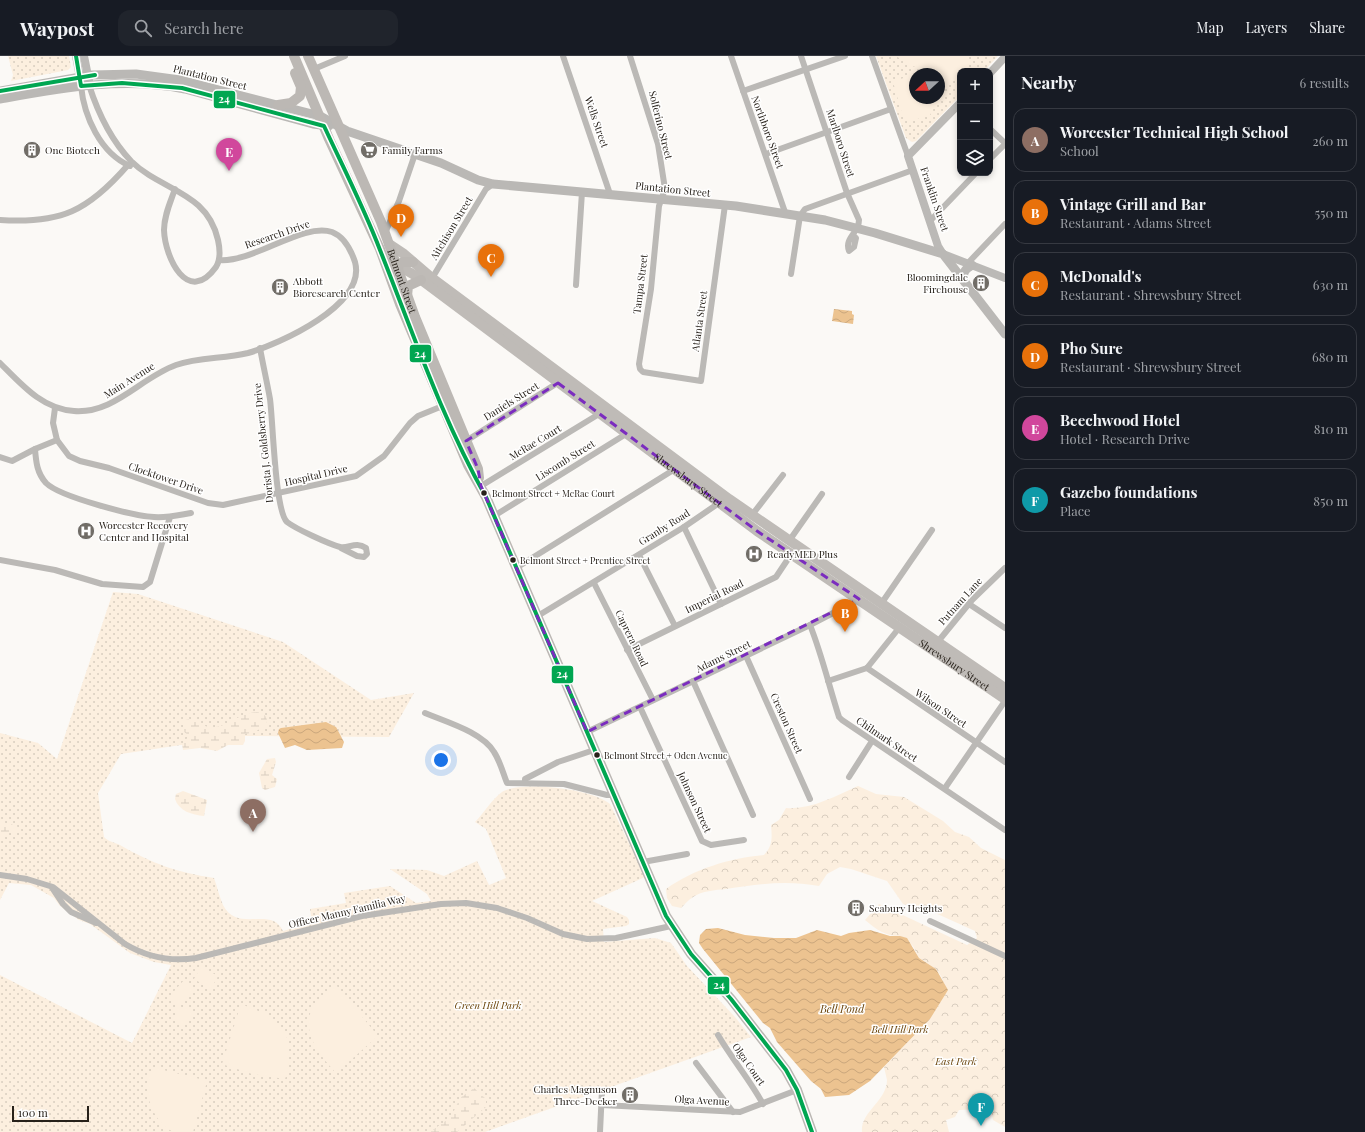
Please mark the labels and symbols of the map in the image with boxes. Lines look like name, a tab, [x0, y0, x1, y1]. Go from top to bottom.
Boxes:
street label: Plantation Street	[172, 61, 249, 93]
north arrow	[909, 68, 945, 104]
street label: Solferino Street	[646, 89, 676, 161]
line badge: 24	[213, 90, 236, 109]
text: 24	[218, 91, 230, 106]
street label: Wells Street	[581, 94, 612, 150]
street label: Northboro Street	[748, 94, 788, 171]
street label: Marlboro Street	[823, 107, 859, 179]
pin: E	[216, 138, 242, 171]
building icon: One Biotech	[22, 140, 42, 160]
supermarket icon: Family Farms	[359, 140, 379, 160]
place label: One Biotech	[45, 143, 100, 157]
place label: Family Farms	[382, 143, 443, 157]
street label: Franklin Street	[917, 165, 953, 234]
street label: Plantation Street	[635, 178, 712, 200]
street label: Aitchison Street	[426, 193, 476, 263]
pin: D	[388, 204, 414, 237]
street label: Research Drive	[243, 216, 311, 252]
pin: C	[478, 244, 504, 277]
street label: Belmont Street	[384, 247, 420, 315]
street label: Tampa Street	[629, 253, 651, 315]
place label: Bloomingdale Firehouse	[907, 270, 968, 296]
building icon: Bloomingdale Firehouse	[971, 273, 991, 293]
place label: Abbott Bioresearch Center	[292, 274, 380, 300]
building icon: Abbott Bioresearch Center	[270, 277, 290, 297]
street label: Atlanta Street	[688, 289, 710, 353]
line badge: 24	[409, 344, 432, 363]
text: 24	[414, 346, 426, 361]
street label: Main Avenue	[101, 359, 157, 401]
street label: Daniels Street	[481, 378, 542, 424]
street label: Dorista J. Goldsberry Drive	[250, 382, 276, 504]
street label: McRae Court	[506, 421, 564, 463]
street label: Liscomb Street	[533, 436, 598, 484]
street label: Shrewsbury Street	[651, 449, 726, 510]
street label: Clocktower Drive	[127, 459, 205, 497]
street label: Hospital Drive	[283, 461, 349, 489]
place label: Belmont Street + McRae Court	[492, 487, 616, 499]
marker: Belmont Street + McRae Court	[479, 488, 489, 498]
street label: Granby Road	[636, 506, 692, 548]
place label: Worcester Recovery Center and Hospital	[98, 518, 189, 544]
hospital icon: Worcester Recovery Center and Hospital	[76, 521, 96, 541]
hospital icon: ReadyMED Plus	[744, 544, 764, 564]
place label: ReadyMED Plus	[767, 547, 838, 561]
place label: Belmont Street + Prentice Street	[520, 554, 651, 566]
marker: Belmont Street + Prentice Street	[508, 555, 518, 565]
street label: Putnam Lane	[935, 574, 985, 628]
street label: Imperial Road	[682, 576, 746, 616]
pin: B	[832, 599, 858, 632]
street label: Caprera Road	[612, 607, 652, 669]
street label: Adams Street	[692, 636, 753, 676]
street label: Shrewsbury Street	[916, 636, 993, 694]
line badge: 24	[551, 665, 574, 684]
text: 24	[556, 666, 568, 681]
street label: Wilson Street	[911, 685, 970, 731]
street label: Creston Street	[767, 690, 807, 756]
street label: Chilmark Street	[853, 713, 921, 765]
place label: Belmont Street + Oden Avenue	[604, 749, 728, 761]
your location	[431, 750, 451, 770]
marker: Belmont Street + Oden Avenue	[592, 750, 602, 760]
street label: Johnson Street	[674, 768, 715, 835]
pin: A	[240, 799, 266, 832]
street label: Officer Manny Familia Way	[287, 891, 407, 931]
building icon: Seabury Heights	[846, 898, 866, 918]
place label: Seabury Heights	[869, 901, 942, 915]
line badge: 24	[707, 976, 730, 995]
text: 24	[713, 977, 725, 992]
park label: Green Hill Park	[455, 998, 521, 1012]
water label: Bell Pond	[819, 1001, 865, 1016]
park label: Bell Hill Park	[870, 1022, 929, 1036]
street label: Olga Court	[729, 1040, 769, 1088]
park label: East Park	[934, 1054, 977, 1068]
place label: Charles Magnuson Three-Decker	[534, 1082, 618, 1108]
building icon: Charles Magnuson Three-Decker	[620, 1085, 640, 1105]
street label: Olga Avenue	[674, 1092, 730, 1108]
pin: F	[968, 1093, 994, 1126]
scale bar	[12, 1104, 89, 1123]

